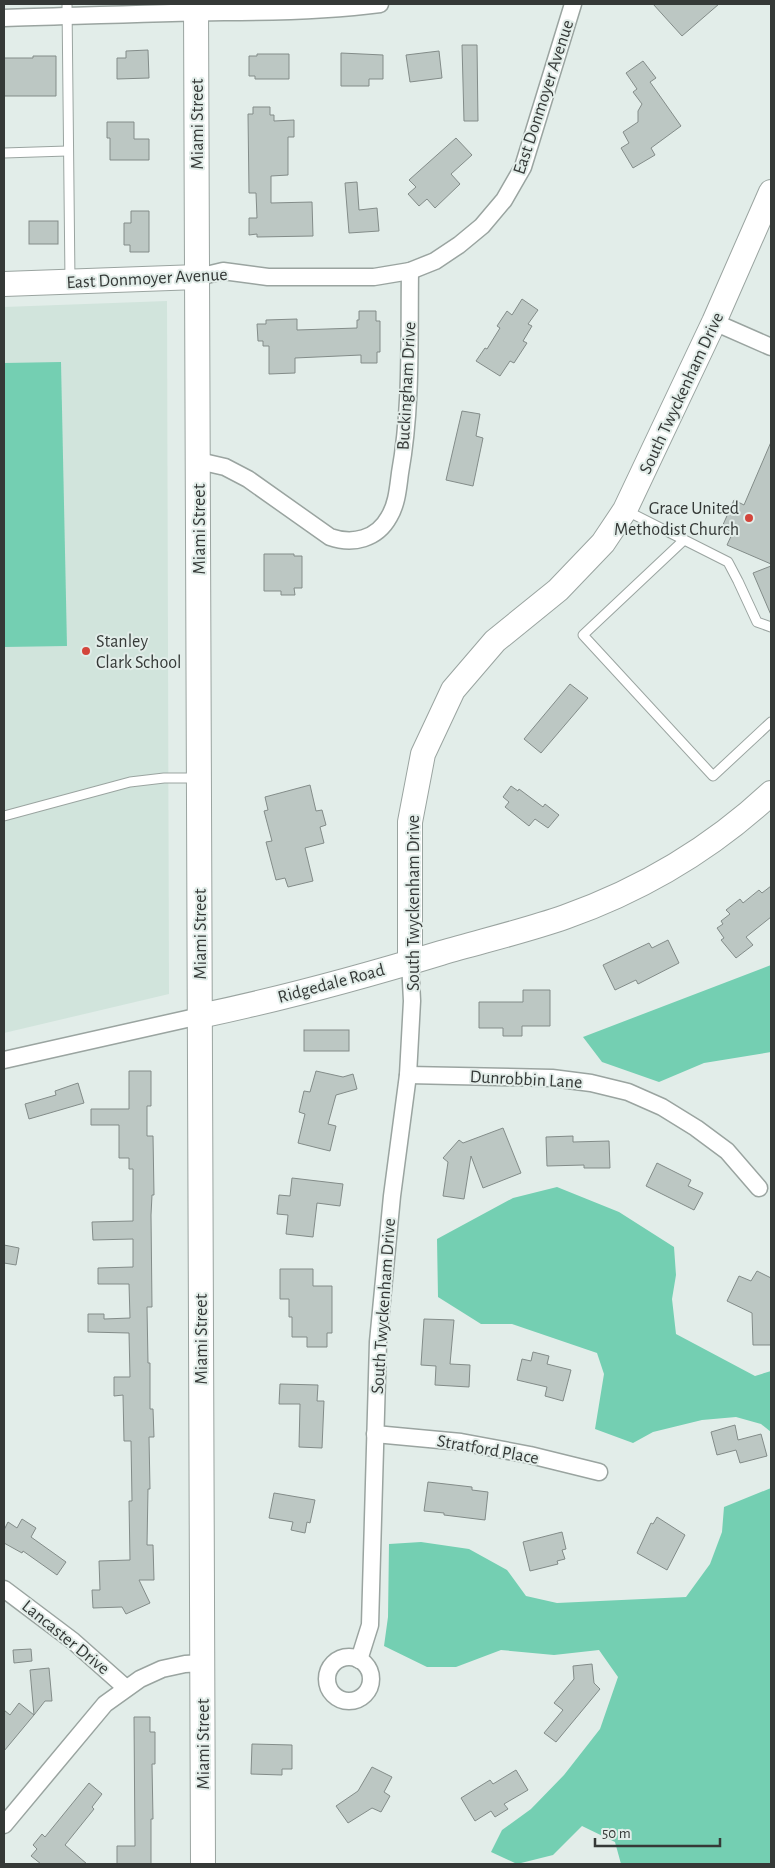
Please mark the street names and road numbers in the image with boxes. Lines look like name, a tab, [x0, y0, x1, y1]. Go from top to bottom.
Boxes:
street label: East Donmoyer Avenue	[510, 18, 577, 177]
street label: Miami Street	[189, 78, 207, 169]
street label: East Donmoyer Avenue	[66, 266, 228, 292]
street label: South Twyckenham Drive	[637, 310, 727, 477]
street label: Buckingham Drive	[395, 321, 419, 451]
street label: Miami Street	[191, 483, 209, 574]
street label: South Twyckenham Drive	[405, 815, 423, 991]
street label: Miami Street	[192, 888, 210, 979]
street label: Ridgedale Road	[276, 961, 387, 1007]
street label: Dunrobbin Lane	[469, 1068, 583, 1092]
street label: South Twyckenham Drive	[369, 1218, 399, 1395]
street label: Miami Street	[193, 1293, 211, 1384]
street label: Stratford Place	[435, 1432, 540, 1468]
street label: Lancaster Drive	[18, 1597, 112, 1678]
street label: Miami Street	[195, 1698, 213, 1789]

